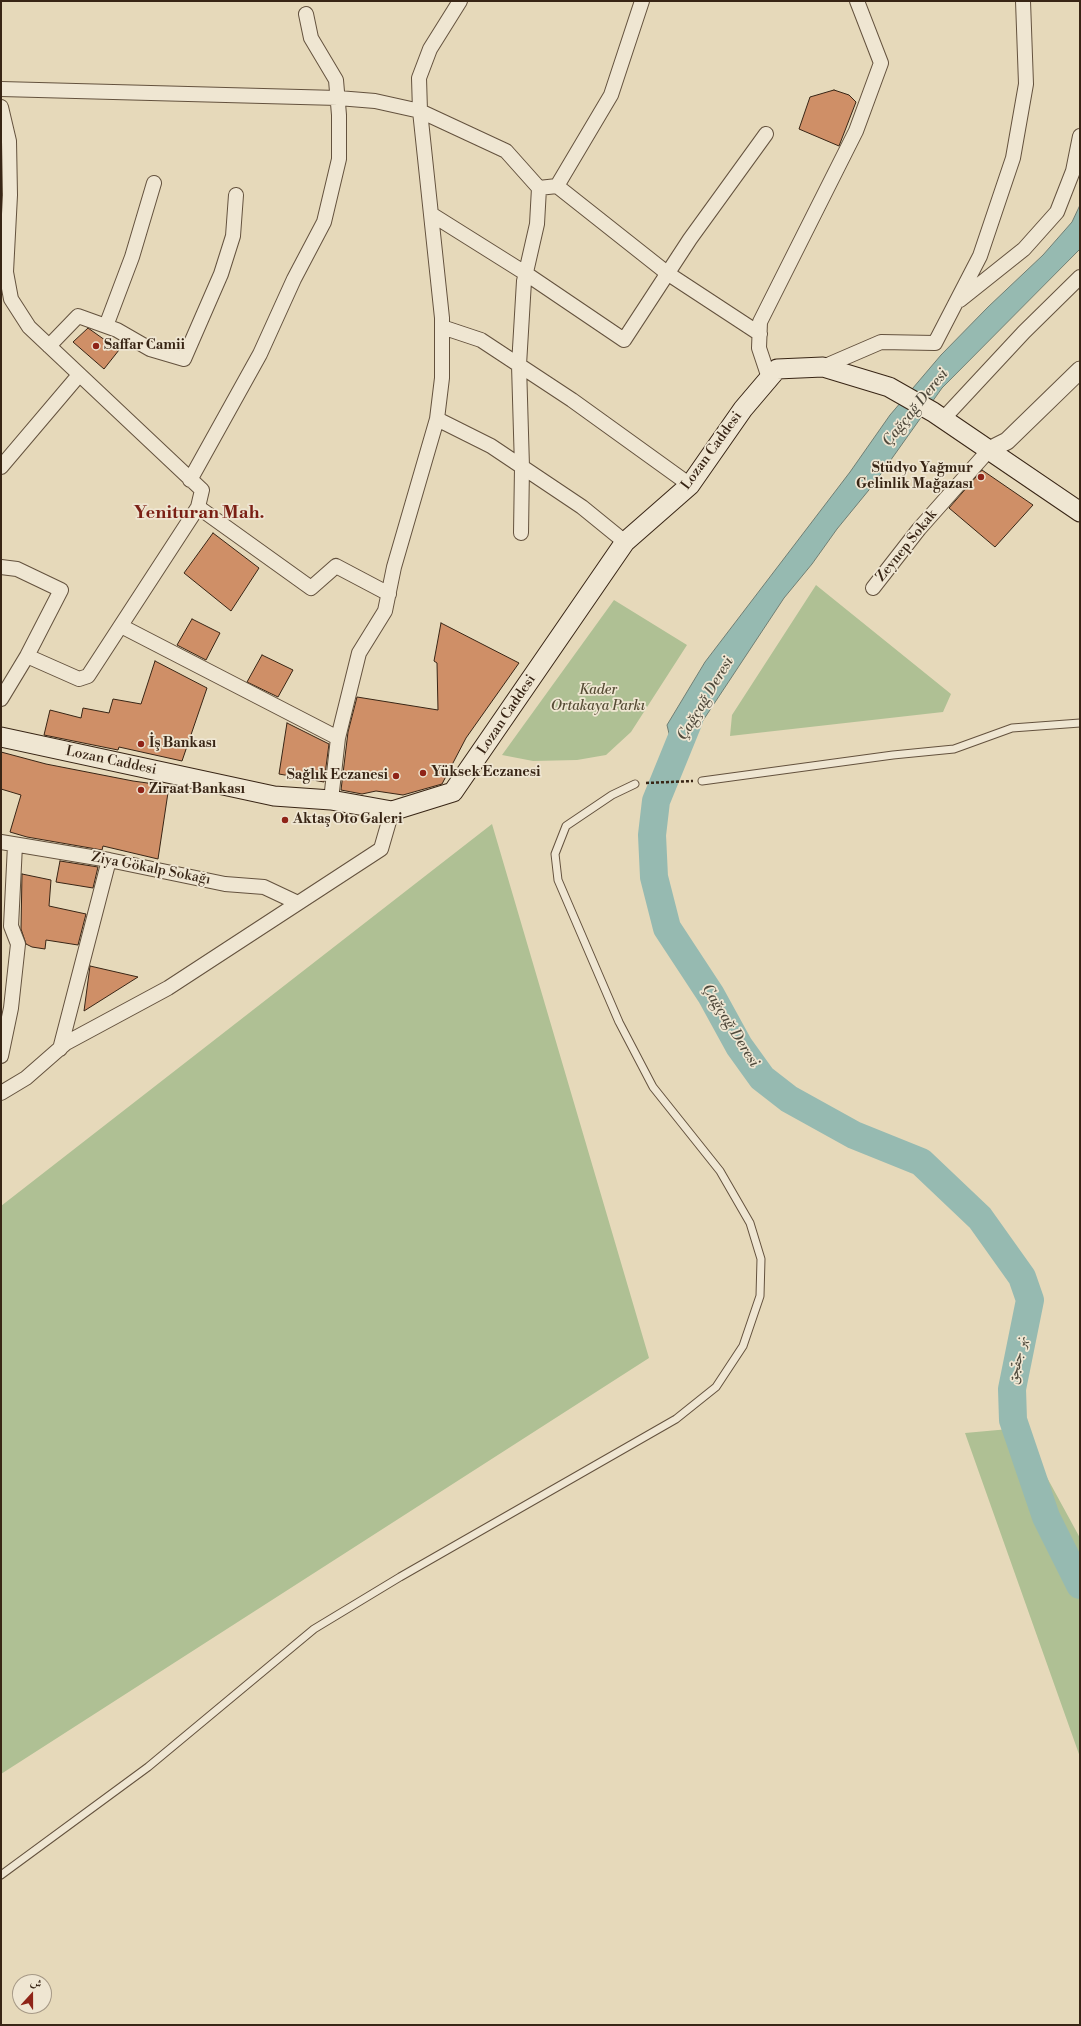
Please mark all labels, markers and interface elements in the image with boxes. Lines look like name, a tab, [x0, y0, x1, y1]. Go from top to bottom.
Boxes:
place label: Saffar Camii	[104, 338, 185, 354]
marker: Saffar Camii	[91, 341, 101, 351]
water label: Çağçağ Deresi	[879, 366, 953, 450]
street label: Lozan Caddesi	[678, 409, 746, 493]
place label: Stüdyo Yağmur Gelinlik Mağazası	[856, 461, 973, 494]
marker: Stüdyo Yağmur Gelinlik Mağazası	[976, 472, 986, 482]
district label: Yenituran Mah.	[134, 503, 264, 525]
street label: Zeynep Sokak	[873, 507, 941, 585]
water label: Çağçağ Deresi	[674, 654, 738, 744]
street label: Lozan Caddesi	[474, 672, 540, 758]
park label: Kader Ortakaya Parkı	[551, 683, 645, 716]
place label: İş Bankası	[149, 736, 216, 752]
marker: İş Bankası	[136, 739, 146, 749]
street label: Lozan Caddesi	[64, 743, 158, 779]
place label: Yüksek Eczanesi	[431, 765, 540, 781]
place label: Sağlık Eczanesi	[287, 768, 388, 784]
marker: Yüksek Eczanesi	[418, 768, 428, 778]
marker: Sağlık Eczanesi	[391, 771, 401, 781]
place label: Ziraat Bankası	[149, 782, 245, 798]
marker: Ziraat Bankası	[136, 785, 146, 795]
place label: Aktaş Oto Galeri	[293, 812, 402, 828]
marker: Aktaş Oto Galeri	[280, 815, 290, 825]
street label: Ziya Gökalp Sokağı	[90, 849, 212, 889]
water label: Çağçağ Deresi	[697, 981, 763, 1071]
water label: نهر جقجق	[1004, 1334, 1032, 1386]
north arrow	[12, 1974, 52, 2014]
text: ش	[28, 1975, 44, 1992]

